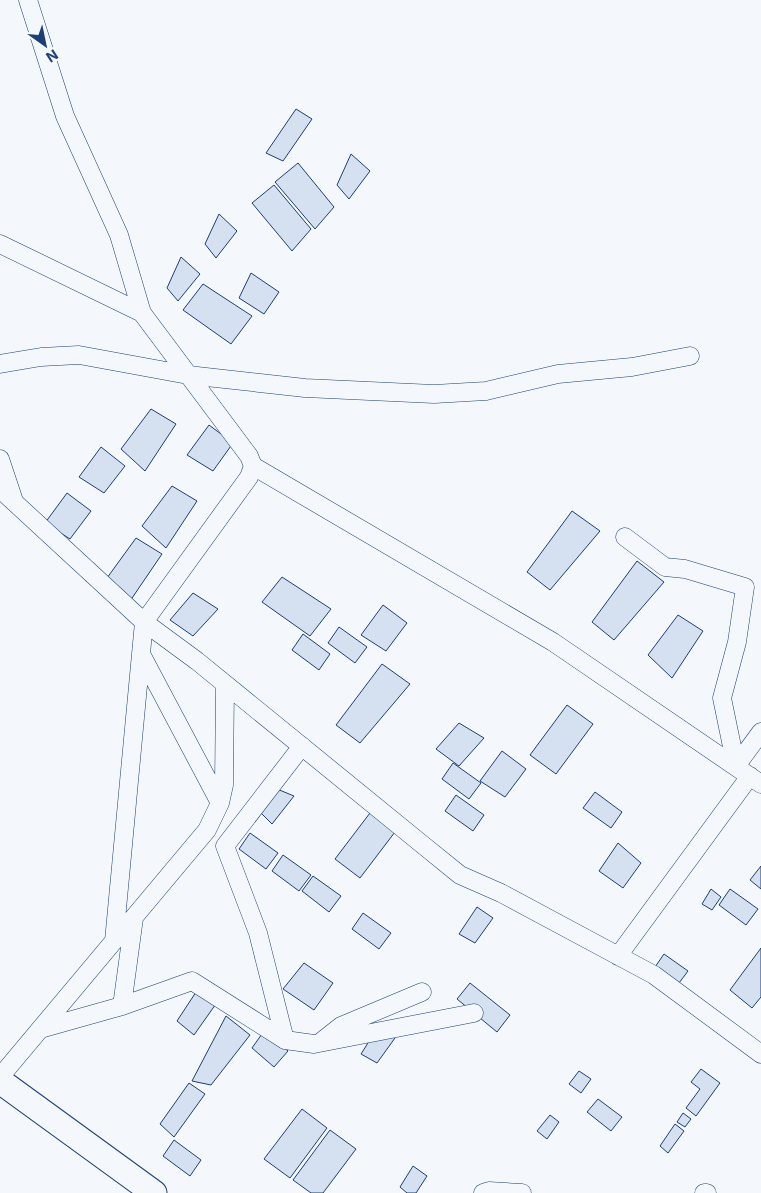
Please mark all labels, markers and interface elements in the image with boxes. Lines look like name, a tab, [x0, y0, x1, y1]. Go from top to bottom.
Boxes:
north arrow	[20, 20, 70, 70]
text: N	[43, 46, 61, 66]

